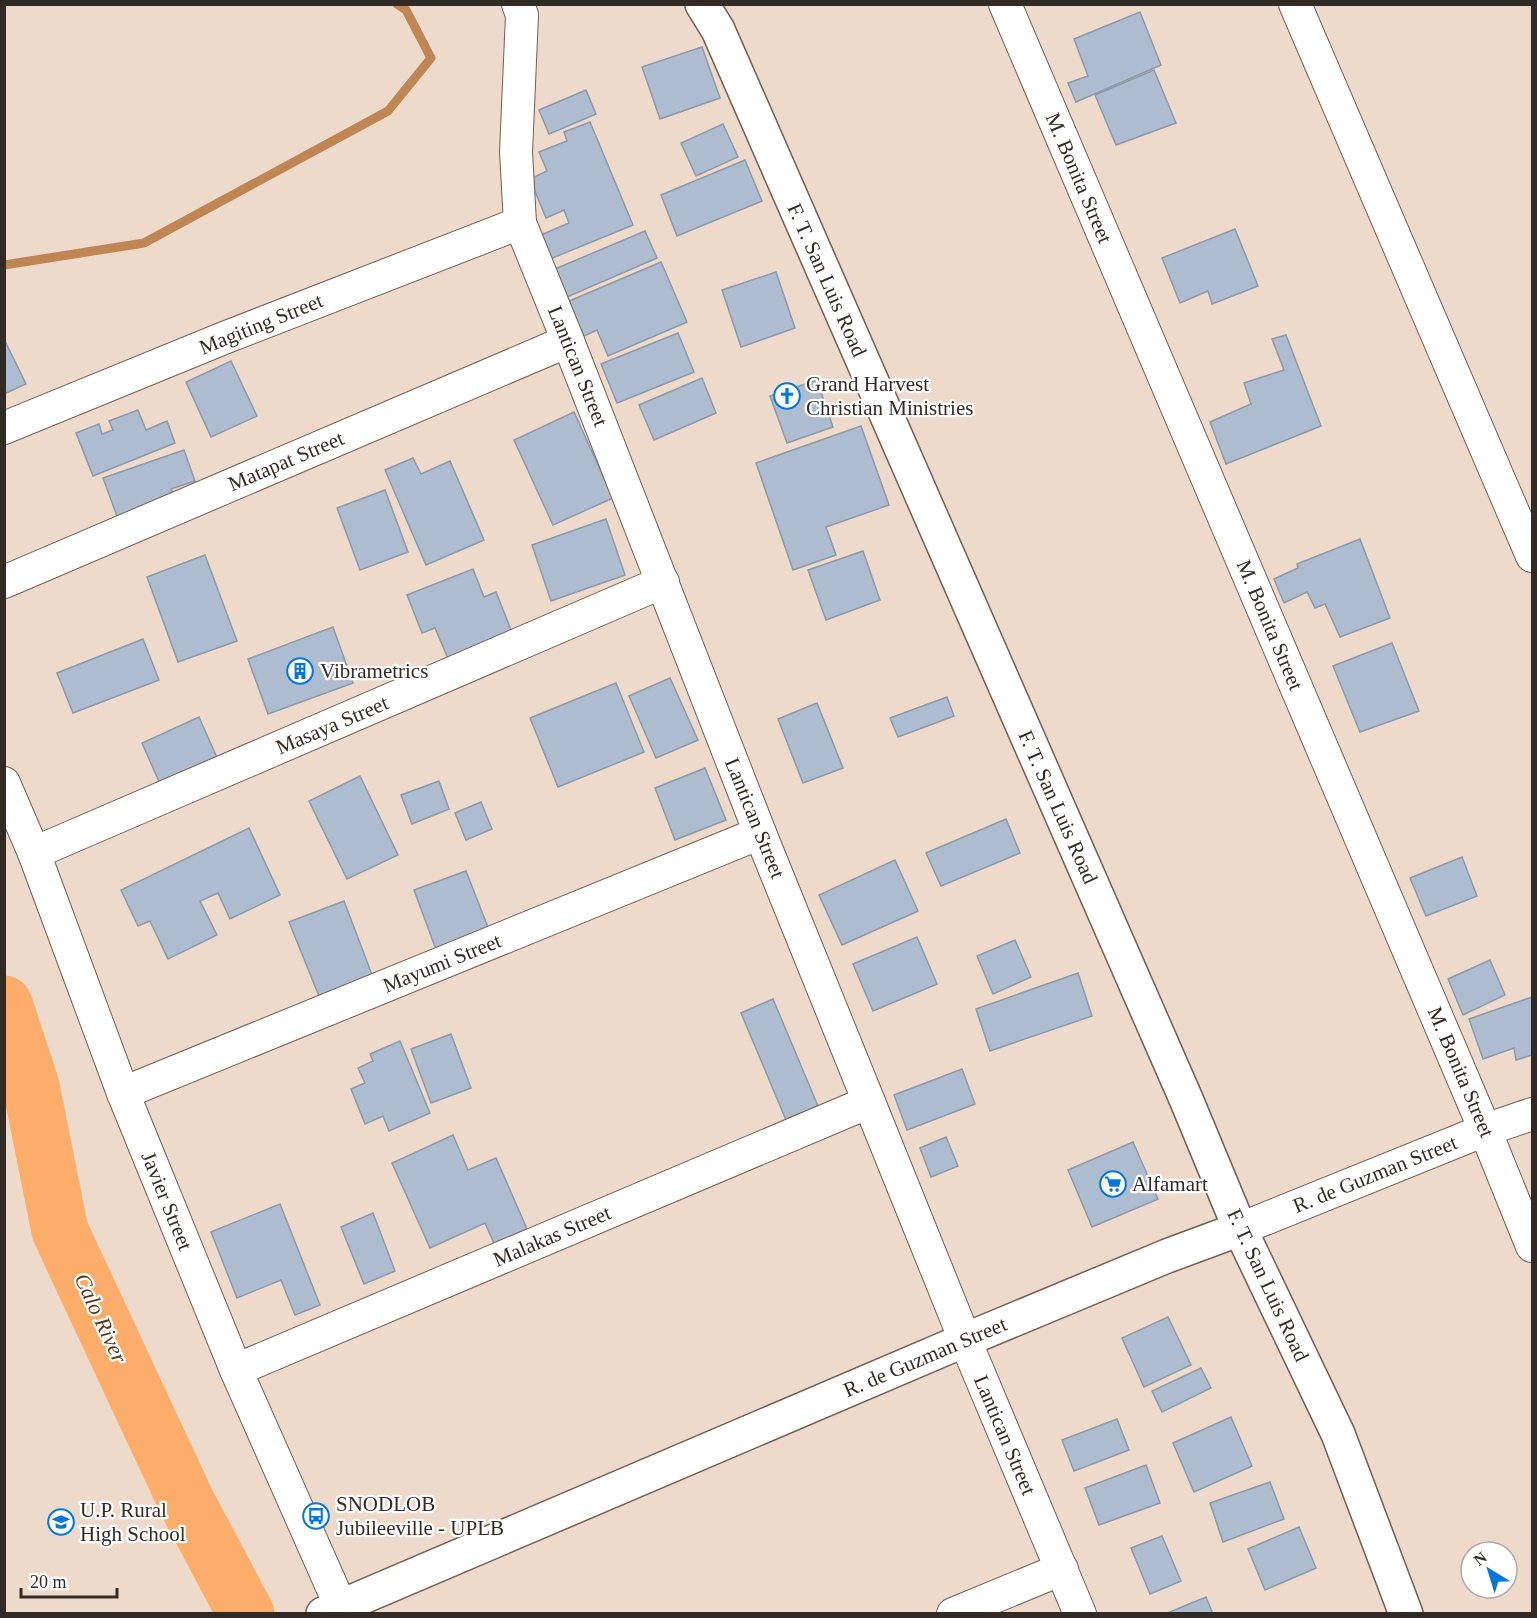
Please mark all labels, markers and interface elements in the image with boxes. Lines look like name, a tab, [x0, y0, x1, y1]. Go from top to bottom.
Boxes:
street label: M. Bonita Street	[1041, 109, 1117, 247]
street label: F. T. San Luis Road	[782, 199, 872, 361]
street label: Magiting Street	[196, 288, 326, 360]
street label: Lantican Street	[543, 302, 613, 430]
place label: Grand Harvest Christian Ministries	[806, 372, 973, 420]
church icon: Grand Harvest Christian Ministries	[772, 381, 802, 411]
street label: Matapat Street	[225, 426, 347, 496]
street label: M. Bonita Street	[1232, 556, 1308, 694]
building icon: Vibrametrics	[285, 656, 315, 686]
place label: Vibrametrics	[320, 659, 428, 683]
street label: Masaya Street	[272, 691, 392, 759]
street label: F. T. San Luis Road	[1013, 726, 1103, 888]
street label: Lantican Street	[720, 754, 790, 882]
street label: Mayumi Street	[379, 928, 505, 998]
street label: M. Bonita Street	[1423, 1003, 1499, 1141]
street label: R. de Guzman Street	[1289, 1130, 1461, 1218]
street label: Javier Street	[136, 1148, 198, 1254]
supermarket icon: Alfamart	[1098, 1169, 1128, 1199]
place label: Alfamart	[1132, 1172, 1208, 1196]
street label: Malakas Street	[490, 1200, 615, 1272]
street label: F. T. San Luis Road	[1222, 1205, 1314, 1366]
water label: Calo River	[69, 1269, 133, 1367]
street label: R. de Guzman Street	[840, 1312, 1010, 1402]
street label: Lantican Street	[969, 1372, 1041, 1499]
place label: SNODLOB Jubileeville - UPLB	[336, 1492, 504, 1540]
place label: U.P. Rural High School	[80, 1498, 186, 1546]
bus stop icon: SNODLOB Jubileeville - UPLB	[301, 1501, 331, 1531]
school or university icon: U.P. Rural High School	[46, 1507, 76, 1537]
north arrow	[1459, 1540, 1519, 1600]
text: N	[1470, 1548, 1490, 1569]
scale bar	[21, 1561, 117, 1599]
text: 20 m	[30, 1572, 67, 1592]

